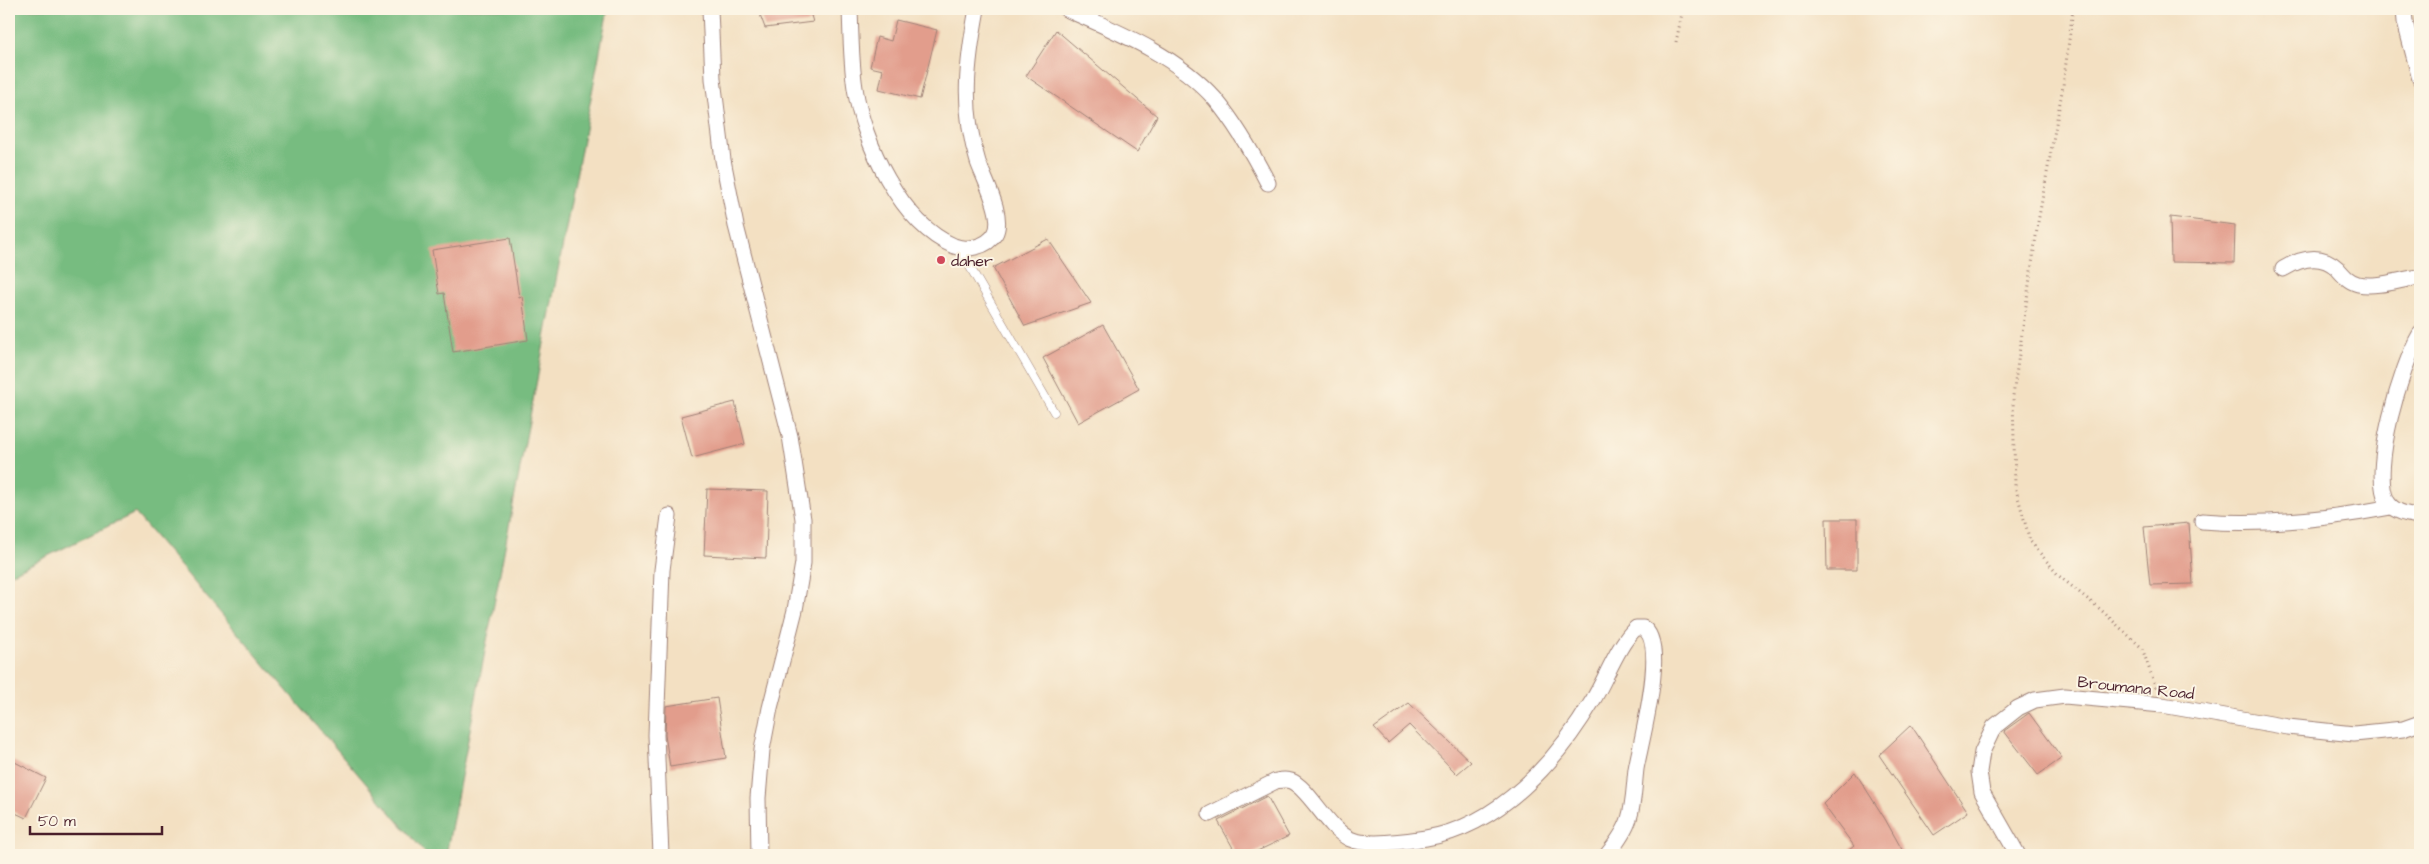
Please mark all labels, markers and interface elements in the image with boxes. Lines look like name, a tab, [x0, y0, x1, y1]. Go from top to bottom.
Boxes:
place label: daher	[951, 250, 993, 272]
marker: daher	[935, 254, 947, 266]
street label: Broumana Road	[2076, 671, 2195, 705]
scale bar	[30, 804, 162, 836]
text: 50 m	[38, 811, 76, 832]

